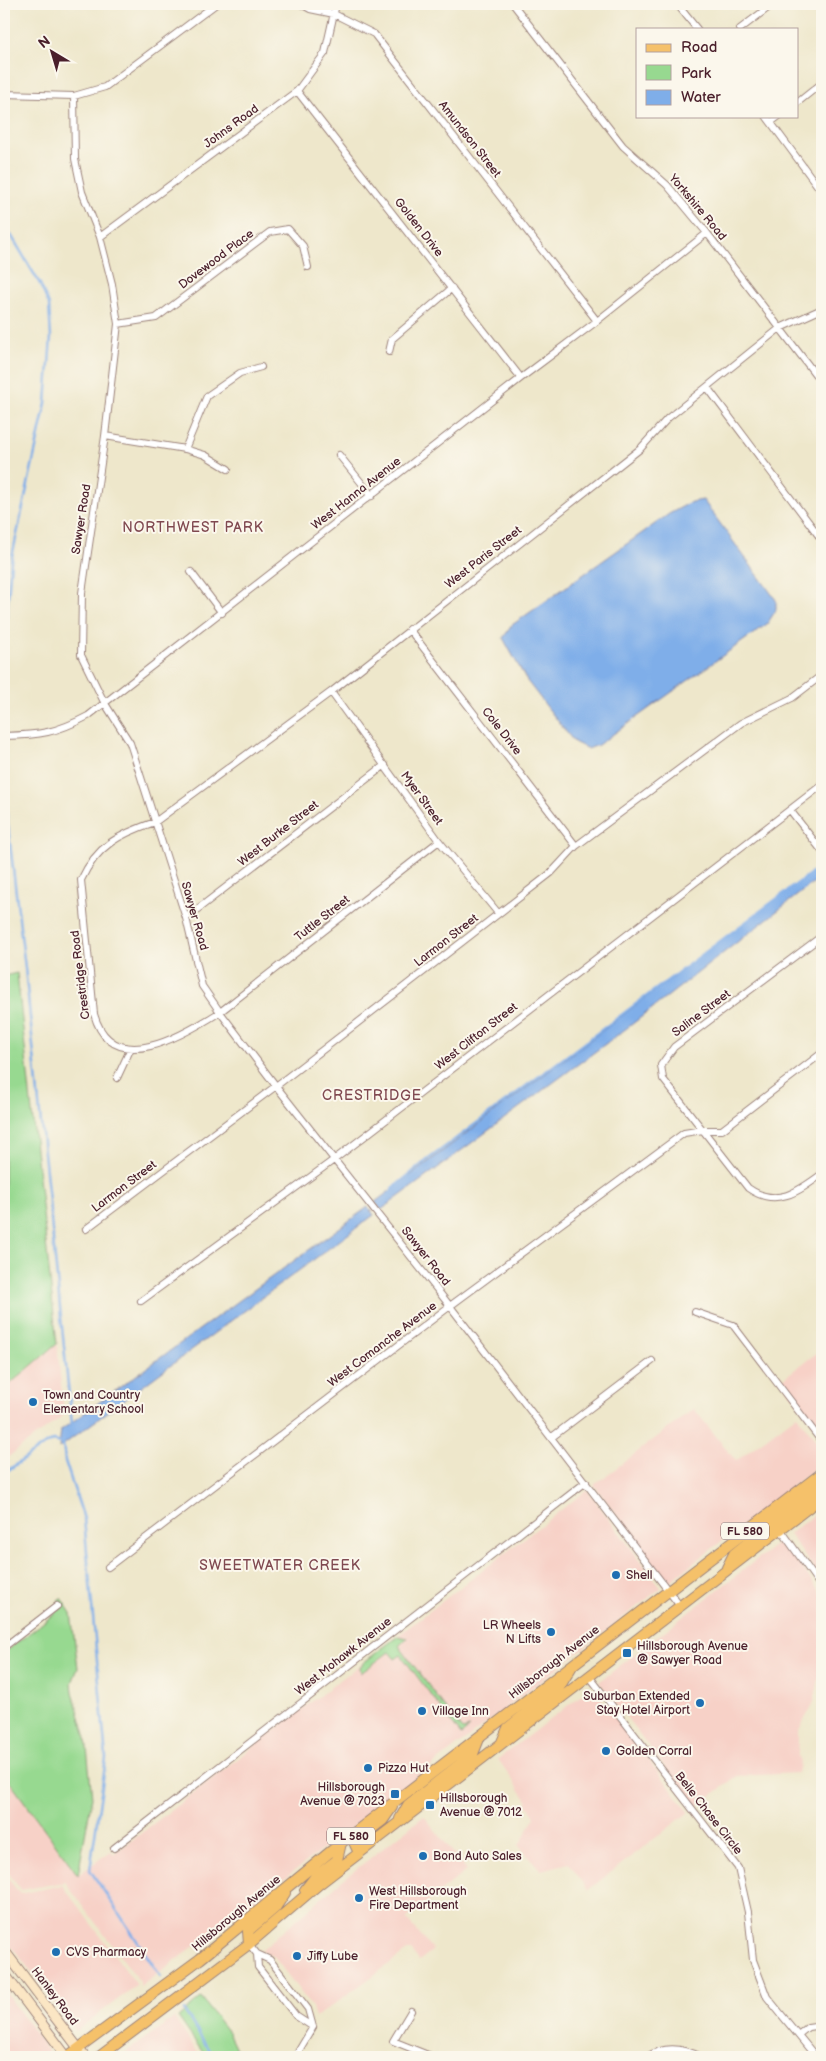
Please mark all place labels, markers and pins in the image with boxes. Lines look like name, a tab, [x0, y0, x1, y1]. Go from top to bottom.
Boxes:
place label: Town and Country Elementary School	[43, 1388, 144, 1417]
marker: Town and Country Elementary School	[27, 1396, 39, 1408]
place label: Shell	[626, 1568, 652, 1583]
marker: Shell	[610, 1569, 622, 1581]
place label: LR Wheels N Lifts	[483, 1618, 541, 1647]
marker: LR Wheels N Lifts	[545, 1626, 557, 1638]
place label: Hillsborough Avenue @ Sawyer Road	[637, 1639, 748, 1668]
marker: Hillsborough Avenue @ Sawyer Road	[621, 1647, 633, 1659]
place label: Suburban Extended Stay Hotel Airport	[583, 1689, 690, 1718]
marker: Suburban Extended Stay Hotel Airport	[694, 1697, 706, 1709]
place label: Village Inn	[432, 1704, 489, 1719]
marker: Village Inn	[416, 1705, 428, 1717]
place label: Golden Corral	[616, 1744, 692, 1759]
marker: Golden Corral	[600, 1745, 612, 1757]
place label: Pizza Hut	[378, 1761, 429, 1776]
marker: Pizza Hut	[362, 1762, 374, 1774]
place label: Hillsborough Avenue @ 7023	[300, 1780, 385, 1809]
marker: Hillsborough Avenue @ 7023	[389, 1788, 401, 1800]
place label: Hillsborough Avenue @ 7012	[440, 1791, 522, 1820]
marker: Hillsborough Avenue @ 7012	[424, 1799, 436, 1811]
place label: Bond Auto Sales	[433, 1849, 522, 1864]
marker: Bond Auto Sales	[417, 1850, 429, 1862]
place label: West Hillsborough Fire Department	[369, 1884, 467, 1913]
marker: West Hillsborough Fire Department	[353, 1892, 365, 1904]
place label: CVS Pharmacy	[66, 1945, 147, 1960]
marker: CVS Pharmacy	[50, 1946, 62, 1958]
place label: Jiffy Lube	[307, 1949, 358, 1964]
marker: Jiffy Lube	[291, 1950, 303, 1962]

